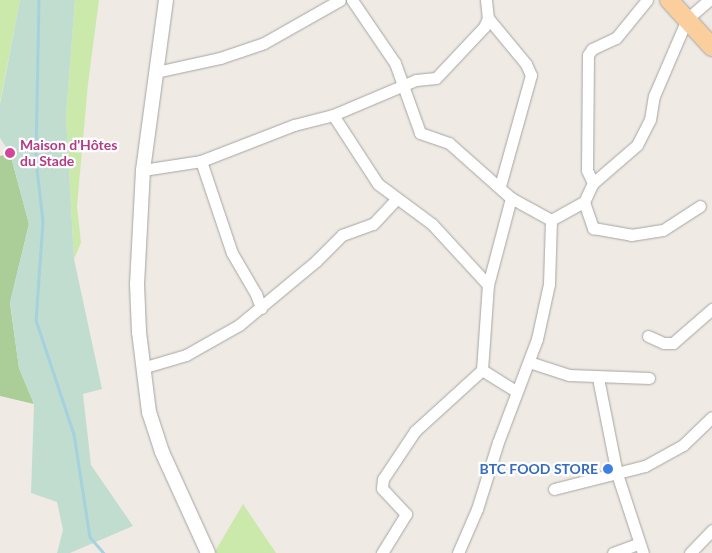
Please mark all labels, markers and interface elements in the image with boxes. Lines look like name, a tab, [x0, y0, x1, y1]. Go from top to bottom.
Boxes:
place label: Maison d'Hôtes du Stade	[20, 137, 117, 170]
marker: Maison d'Hôtes du Stade	[4, 147, 16, 159]
place label: BTC FOOD STORE	[480, 461, 598, 477]
marker: BTC FOOD STORE	[602, 463, 614, 475]

